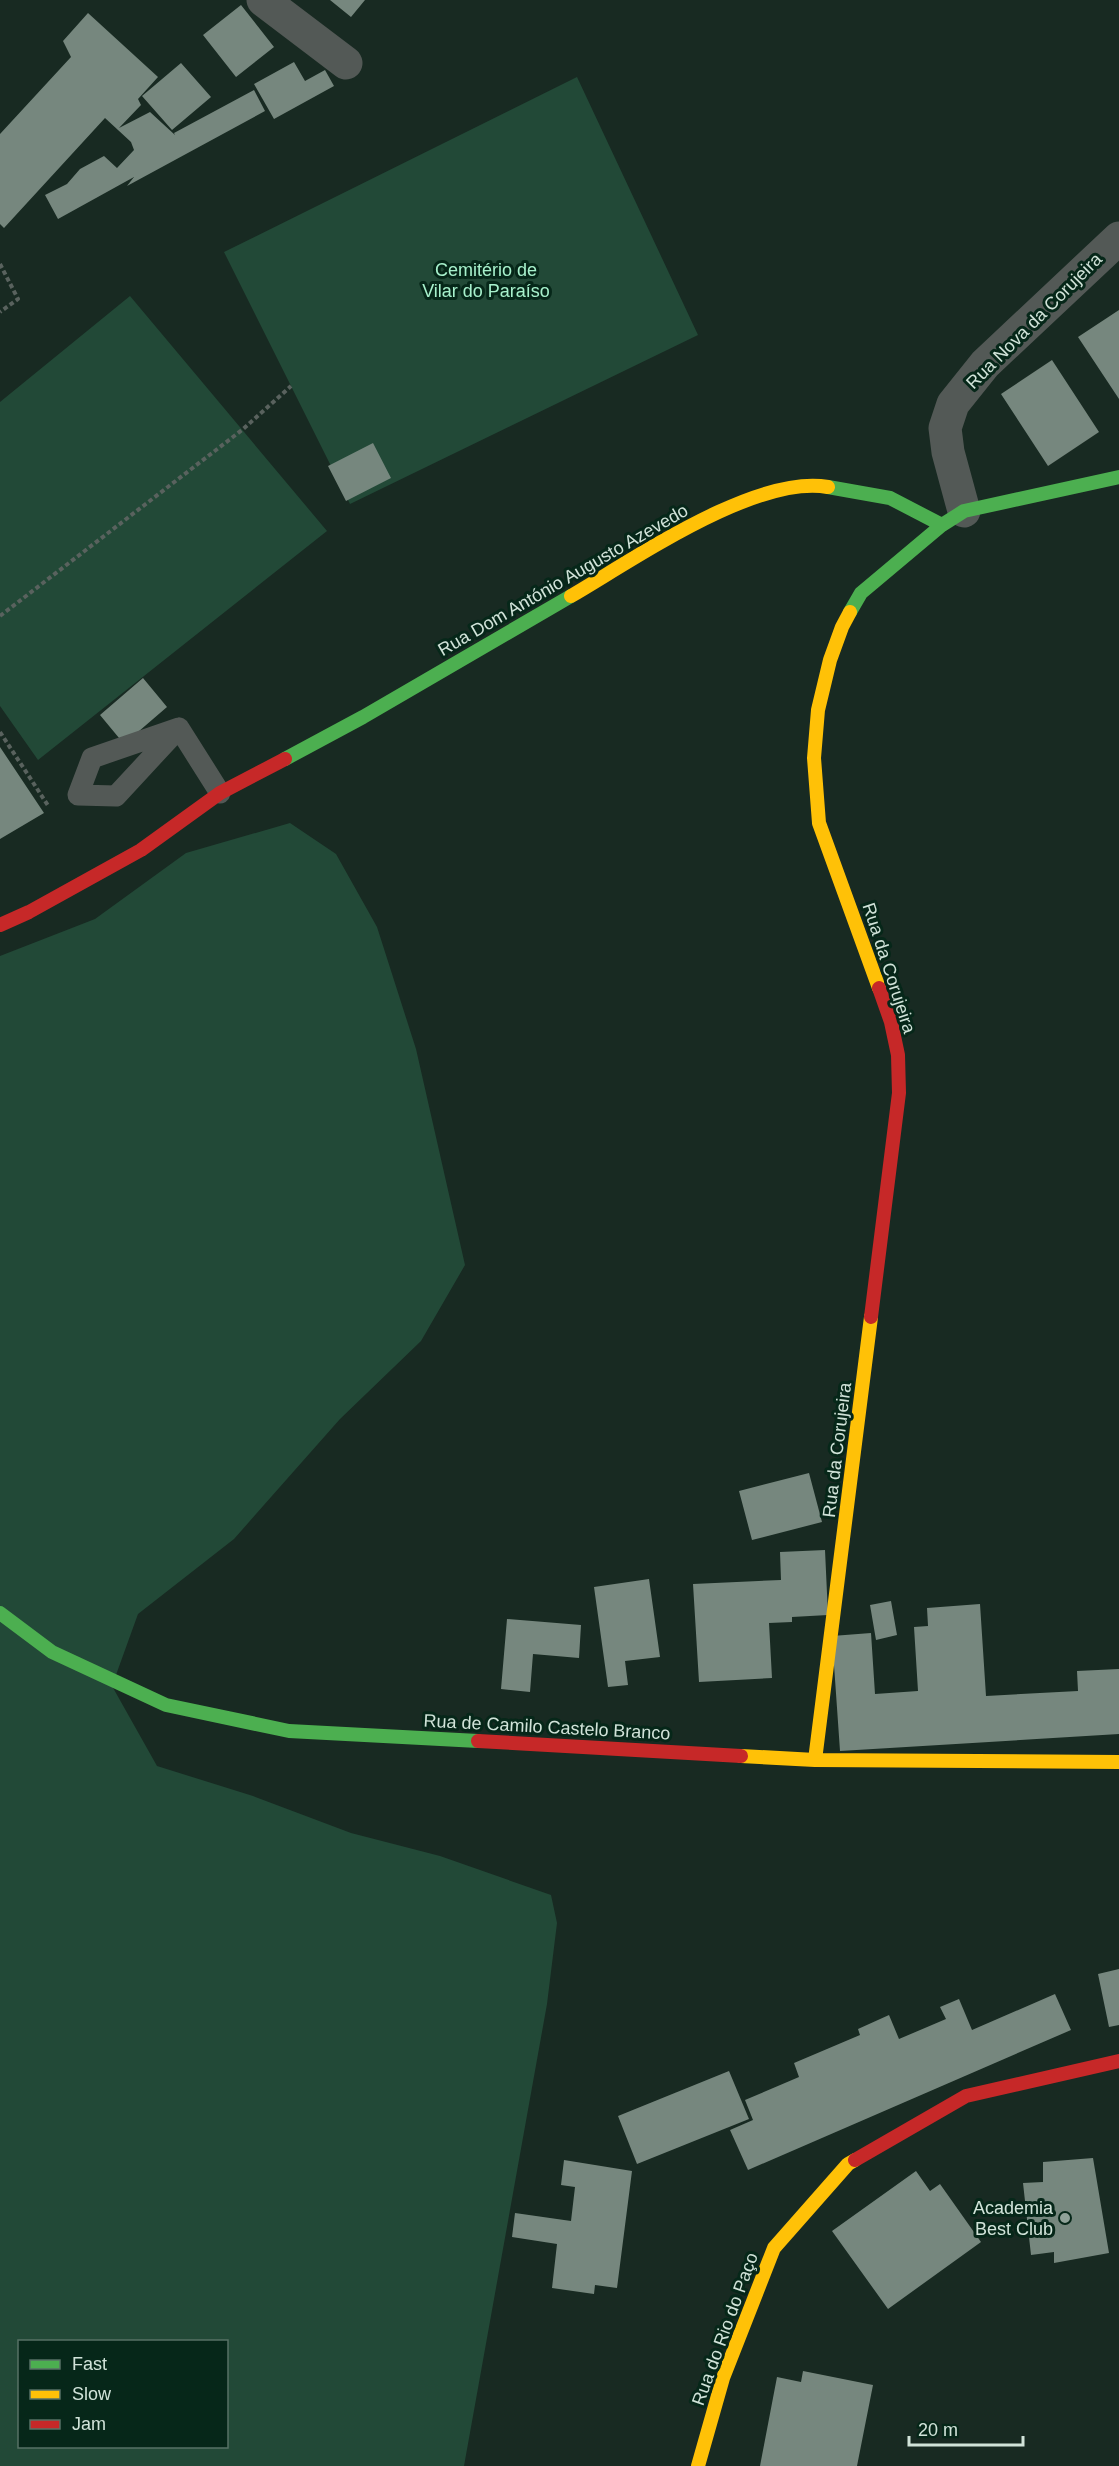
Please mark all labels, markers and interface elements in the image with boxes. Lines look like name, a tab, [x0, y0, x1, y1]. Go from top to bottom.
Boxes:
street label: Rua Nova da Corujeira	[962, 248, 1107, 393]
park label: Cemitério de Vilar do Paraíso	[422, 260, 550, 301]
street label: Rua Dom António Augusto Azevedo	[435, 500, 691, 660]
street label: Rua da Corujeira	[858, 900, 920, 1037]
street label: Rua da Corujeira	[819, 1380, 855, 1519]
street label: Rua de Camilo Castelo Branco	[423, 1711, 671, 1743]
place label: Academia Best Club	[973, 2198, 1054, 2239]
marker: Academia Best Club	[1058, 2211, 1072, 2225]
street label: Rua do Rio do Paço	[688, 2250, 762, 2408]
legend	[18, 2340, 228, 2448]
text: Fast	[72, 2354, 107, 2374]
text: Slow	[72, 2384, 112, 2404]
scale bar	[909, 2409, 1023, 2447]
text: Jam	[72, 2414, 106, 2434]
text: 20 m	[918, 2420, 958, 2440]

